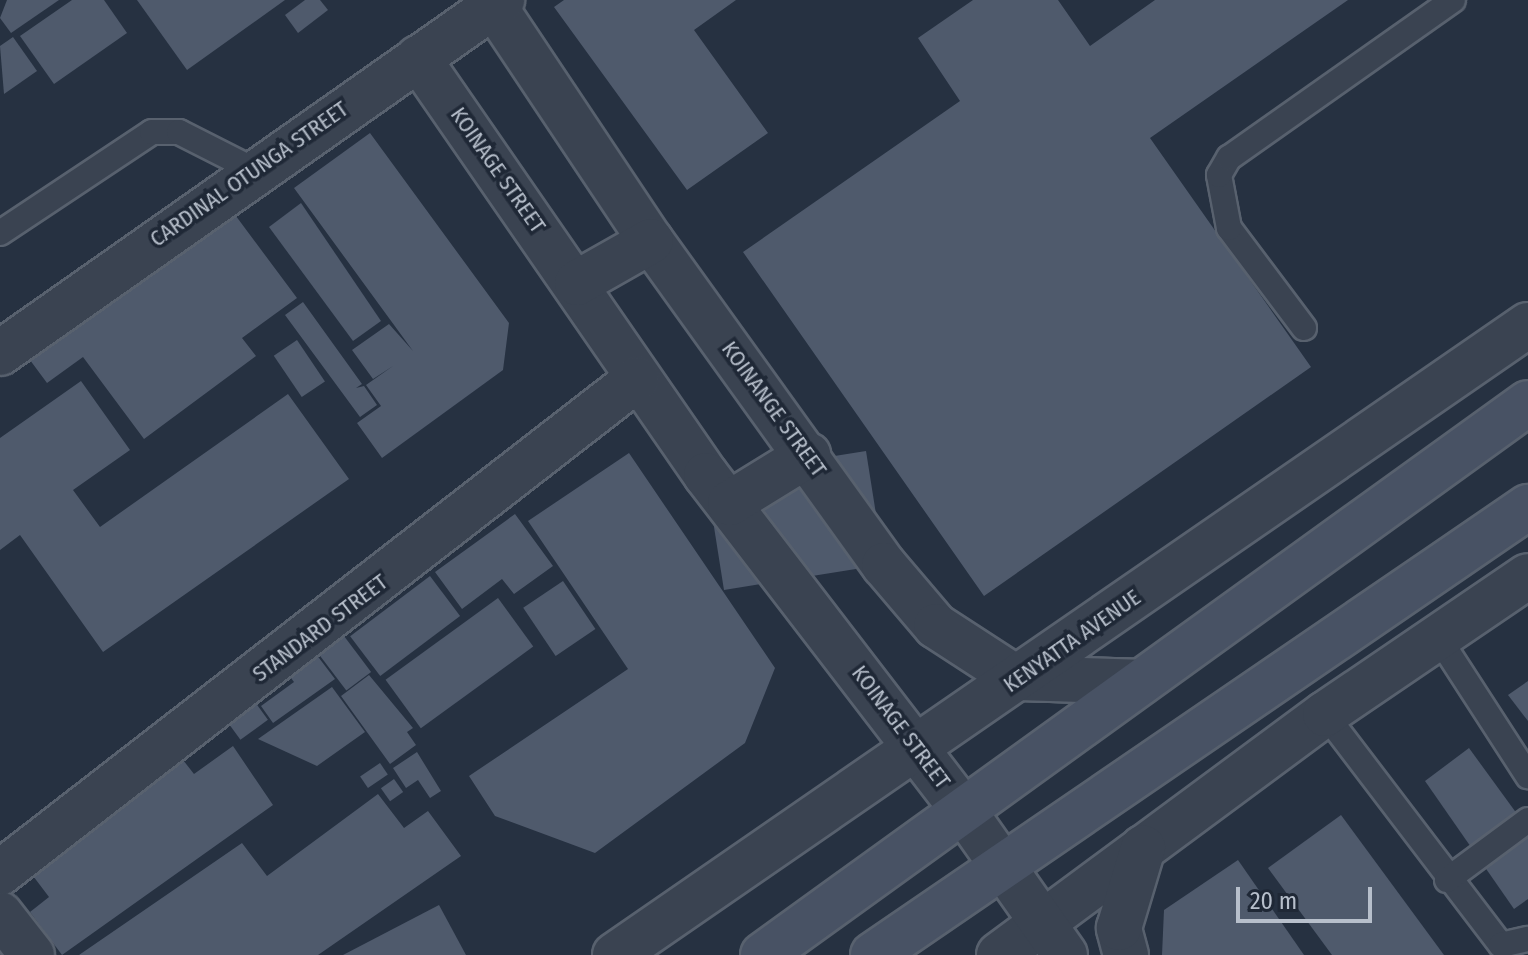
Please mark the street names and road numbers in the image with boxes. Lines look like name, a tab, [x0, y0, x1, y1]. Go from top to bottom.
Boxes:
street label: CARDINAL OTUNGA STREET	[145, 96, 353, 252]
street label: KOINAGE STREET	[445, 102, 551, 238]
street label: KOINANGE STREET	[716, 336, 832, 482]
street label: STANDARD STREET	[247, 569, 393, 687]
street label: KENYATTA AVENUE	[998, 584, 1146, 698]
street label: KOINAGE STREET	[846, 660, 956, 794]

